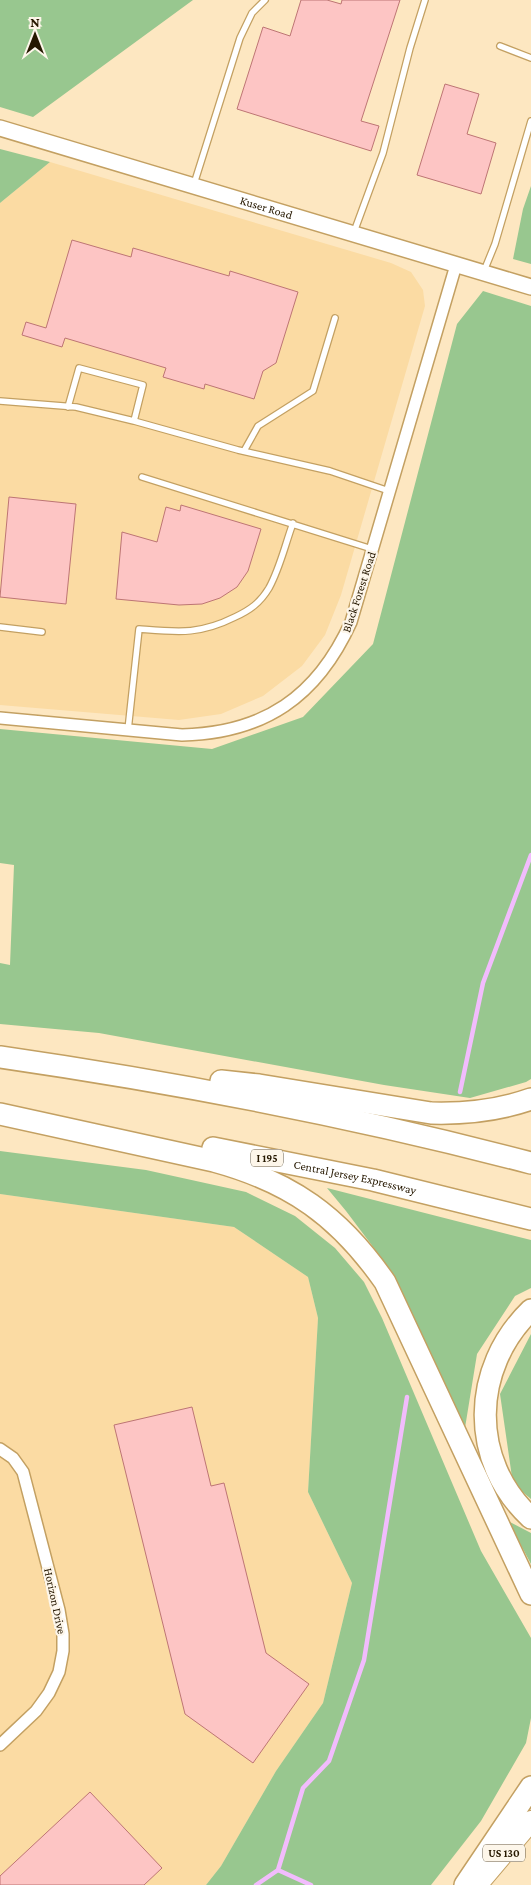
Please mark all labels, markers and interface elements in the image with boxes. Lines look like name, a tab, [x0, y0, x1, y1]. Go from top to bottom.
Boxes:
north arrow	[10, 10, 60, 60]
text: N	[30, 14, 40, 30]
street label: Kuser Road	[238, 193, 295, 222]
street label: Black Forest Road	[339, 549, 379, 634]
road number: I 195	[251, 1150, 283, 1166]
street label: Central Jersey Expressway	[292, 1157, 418, 1198]
street label: Horizon Drive	[41, 1567, 69, 1635]
road number: US 130	[483, 1845, 525, 1862]

